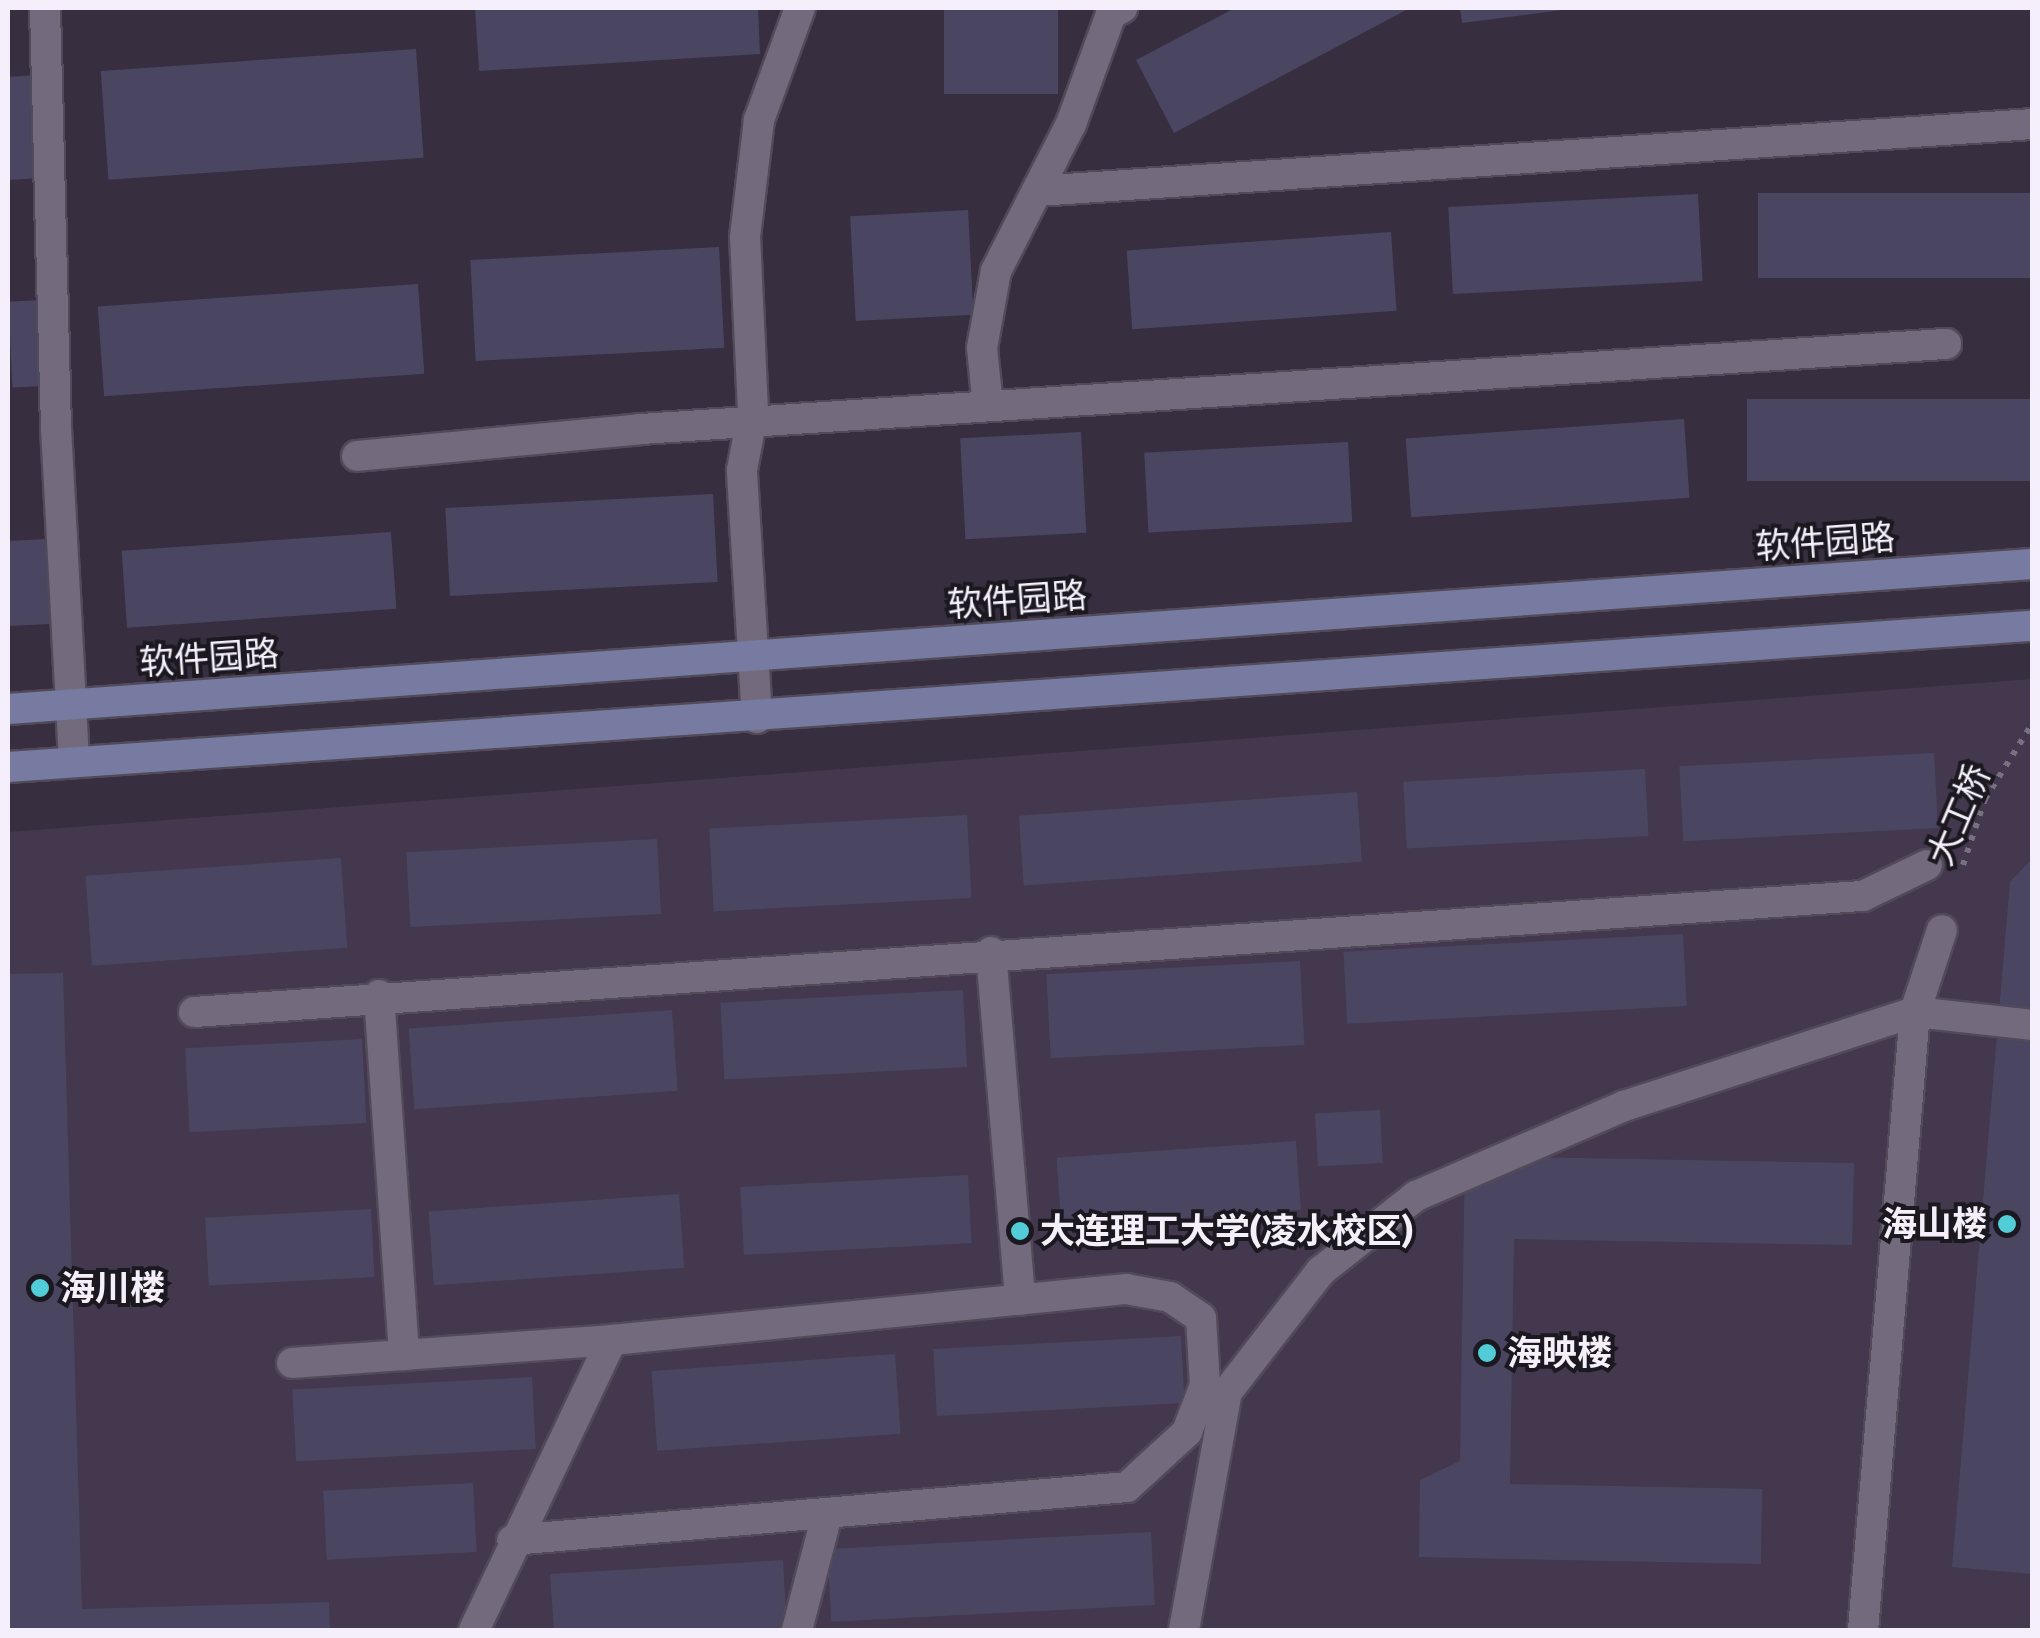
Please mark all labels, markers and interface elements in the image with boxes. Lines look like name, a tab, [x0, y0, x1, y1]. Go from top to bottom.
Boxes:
street label: 软件园路	[1754, 516, 1896, 568]
street label: 软件园路	[946, 574, 1088, 626]
street label: 软件园路	[138, 632, 280, 684]
street label: 大工桥	[1919, 758, 1999, 872]
place label: 海山楼	[1882, 1203, 1987, 1245]
place label: 大连理工大学(凌水校区)	[1040, 1210, 1413, 1252]
marker: 海山楼	[1996, 1213, 2018, 1235]
marker: 大连理工大学(凌水校区)	[1009, 1220, 1031, 1242]
place label: 海川楼	[60, 1267, 165, 1309]
marker: 海川楼	[29, 1277, 51, 1299]
place label: 海映楼	[1507, 1332, 1612, 1374]
marker: 海映楼	[1476, 1342, 1498, 1364]

